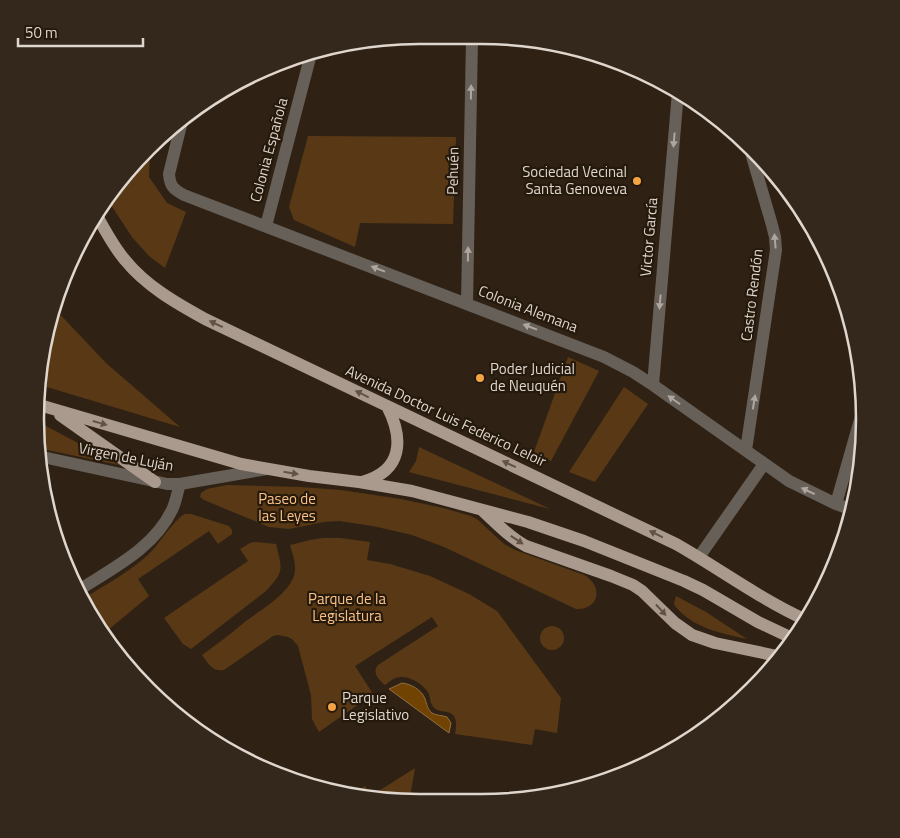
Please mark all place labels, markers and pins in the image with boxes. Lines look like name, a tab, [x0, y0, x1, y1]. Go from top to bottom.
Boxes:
place label: Sociedad Vecinal Santa Genoveva	[522, 160, 627, 200]
marker: Sociedad Vecinal Santa Genoveva	[631, 175, 643, 187]
place label: Poder Judicial de Neuquén	[490, 357, 575, 397]
marker: Poder Judicial de Neuquén	[474, 372, 486, 384]
place label: Parque Legislativo	[342, 686, 409, 726]
marker: Parque Legislativo	[326, 701, 338, 713]

